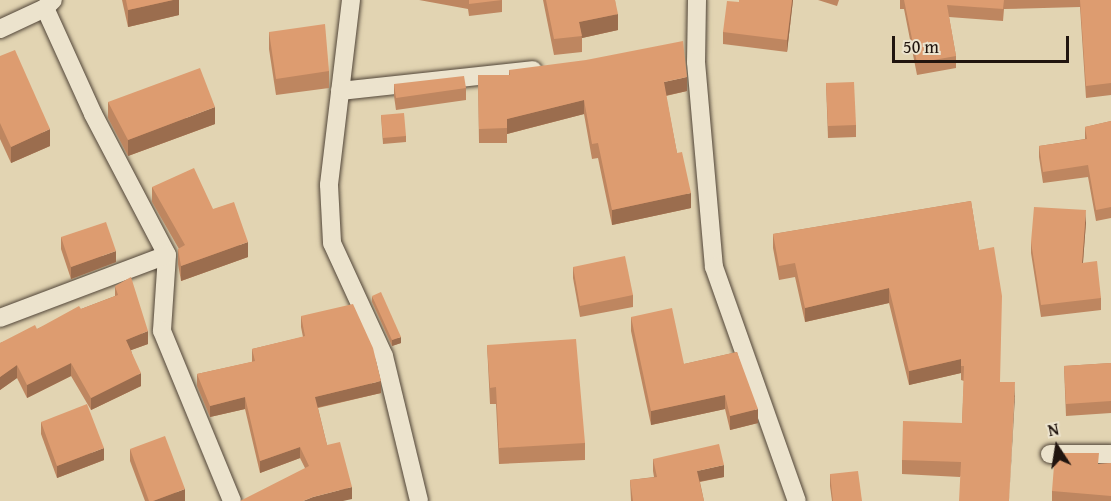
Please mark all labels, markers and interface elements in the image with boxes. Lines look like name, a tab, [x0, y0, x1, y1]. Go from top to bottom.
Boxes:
scale bar	[895, 24, 1072, 62]
text: 50 m	[903, 33, 939, 60]
north arrow	[1027, 417, 1087, 477]
text: N	[1046, 417, 1061, 442]

